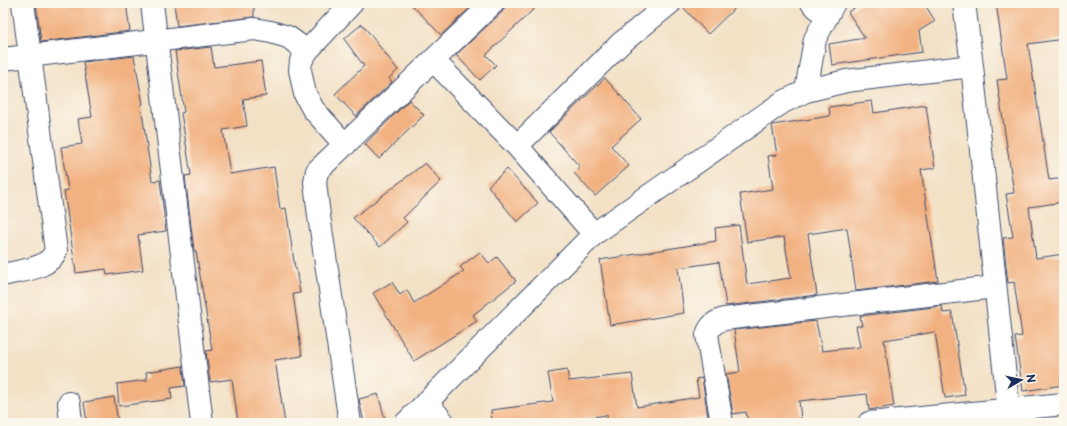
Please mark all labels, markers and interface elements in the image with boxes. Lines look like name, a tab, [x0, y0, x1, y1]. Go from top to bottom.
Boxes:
north arrow	[1001, 360, 1041, 400]
text: N	[1022, 373, 1040, 384]

